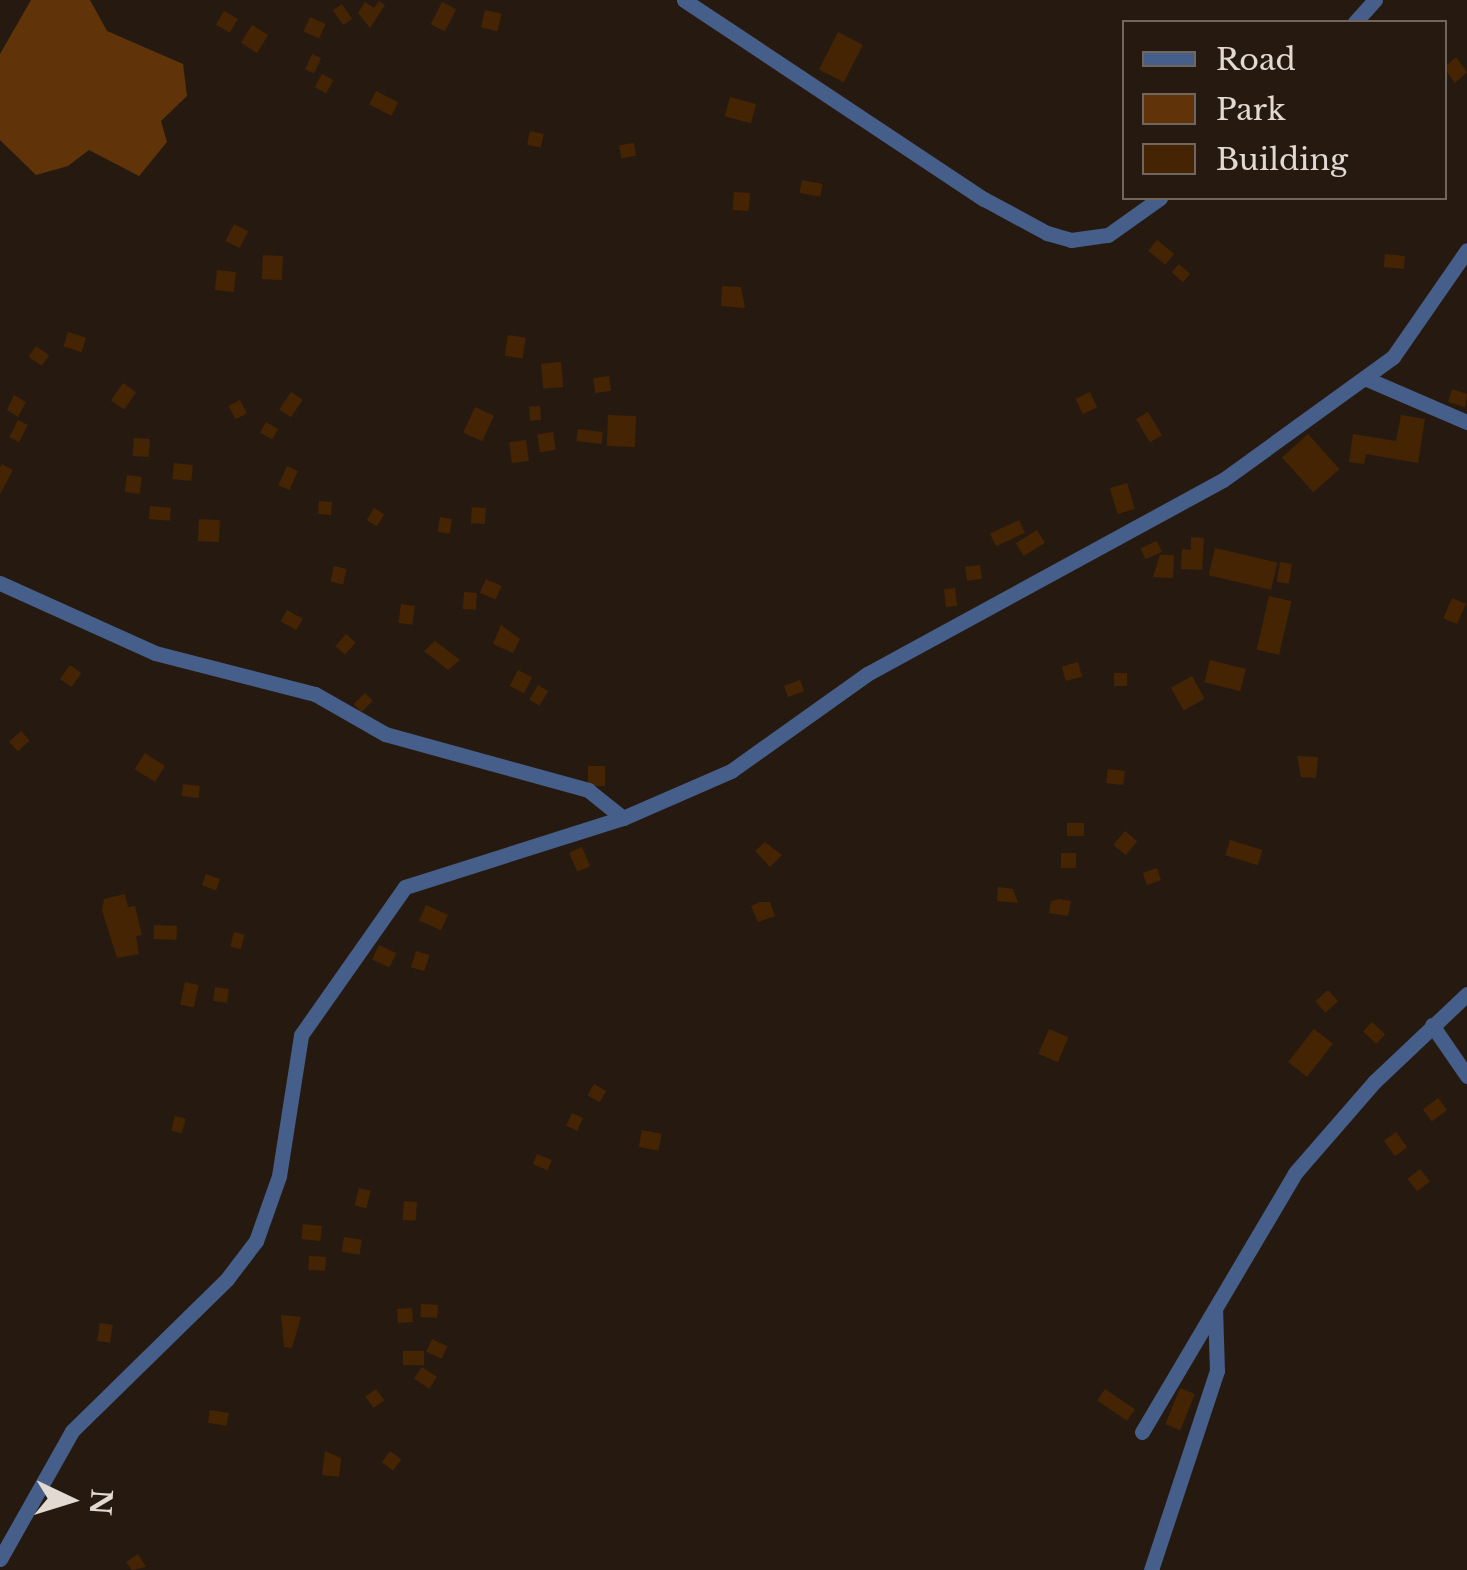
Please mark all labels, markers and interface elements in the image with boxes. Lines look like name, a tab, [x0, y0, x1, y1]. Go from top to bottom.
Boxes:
legend	[1122, 20, 1447, 200]
text: Road	[1216, 41, 1296, 78]
text: Park	[1216, 91, 1286, 128]
text: Building	[1216, 141, 1348, 178]
north arrow	[20, 1450, 120, 1550]
text: N	[82, 1488, 119, 1516]

